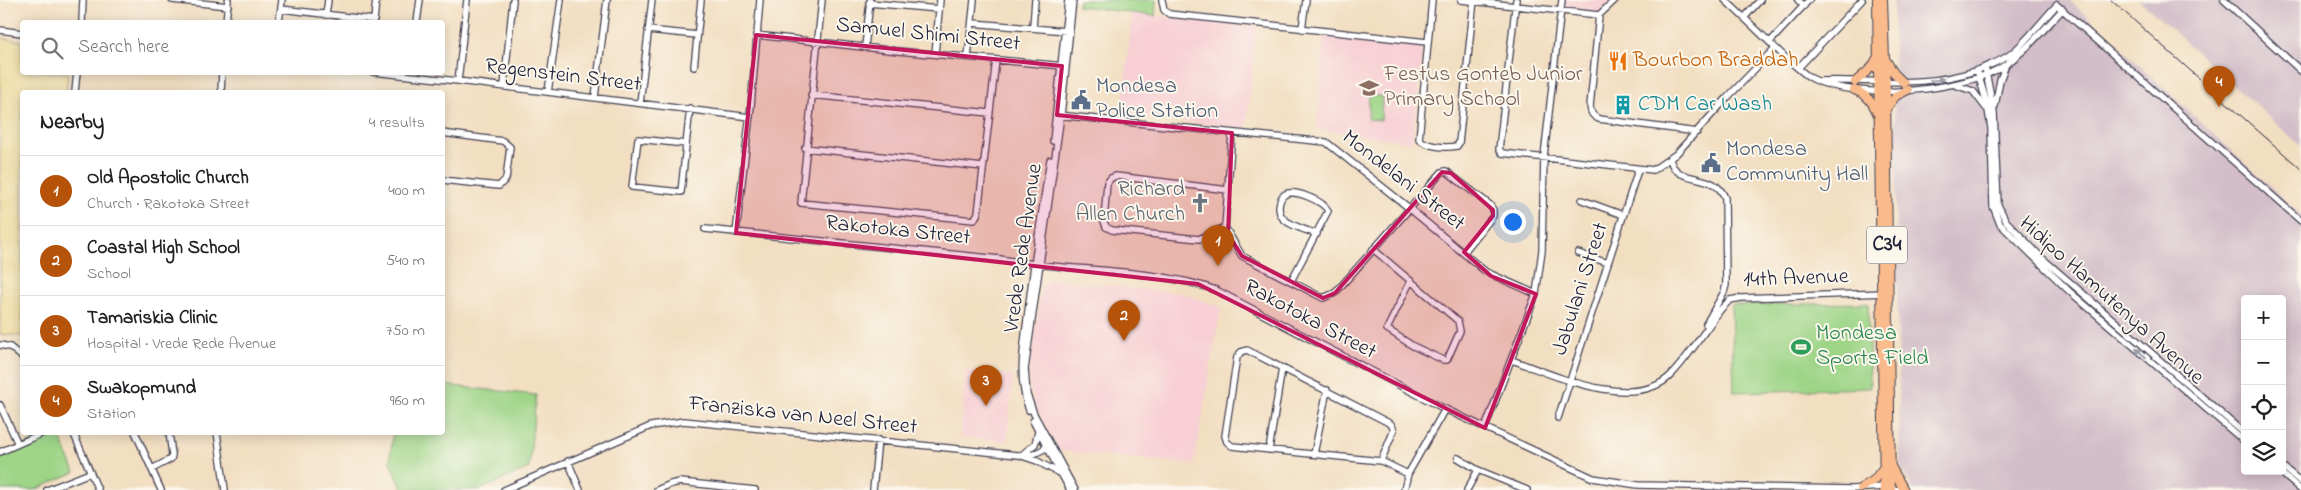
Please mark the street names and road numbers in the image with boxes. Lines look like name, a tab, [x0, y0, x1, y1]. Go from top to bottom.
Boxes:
street label: Samuel Shimi Street	[834, 9, 1022, 61]
street label: Regenstein Street	[483, 51, 643, 103]
street label: Mondelani Street	[1334, 122, 1472, 240]
street label: Vrede Rede Avenue	[996, 161, 1052, 336]
street label: Rakotoka Street	[824, 207, 973, 255]
street label: Hidipo Hamutenya Avenue	[2011, 209, 2211, 394]
street label: Jabulani Street	[1544, 218, 1618, 360]
road number: C34	[1867, 226, 1907, 264]
street label: 14th Avenue	[1743, 261, 1849, 297]
street label: Rakotoka Street	[1238, 272, 1382, 369]
street label: Franziska van Neel Street	[686, 388, 919, 444]

